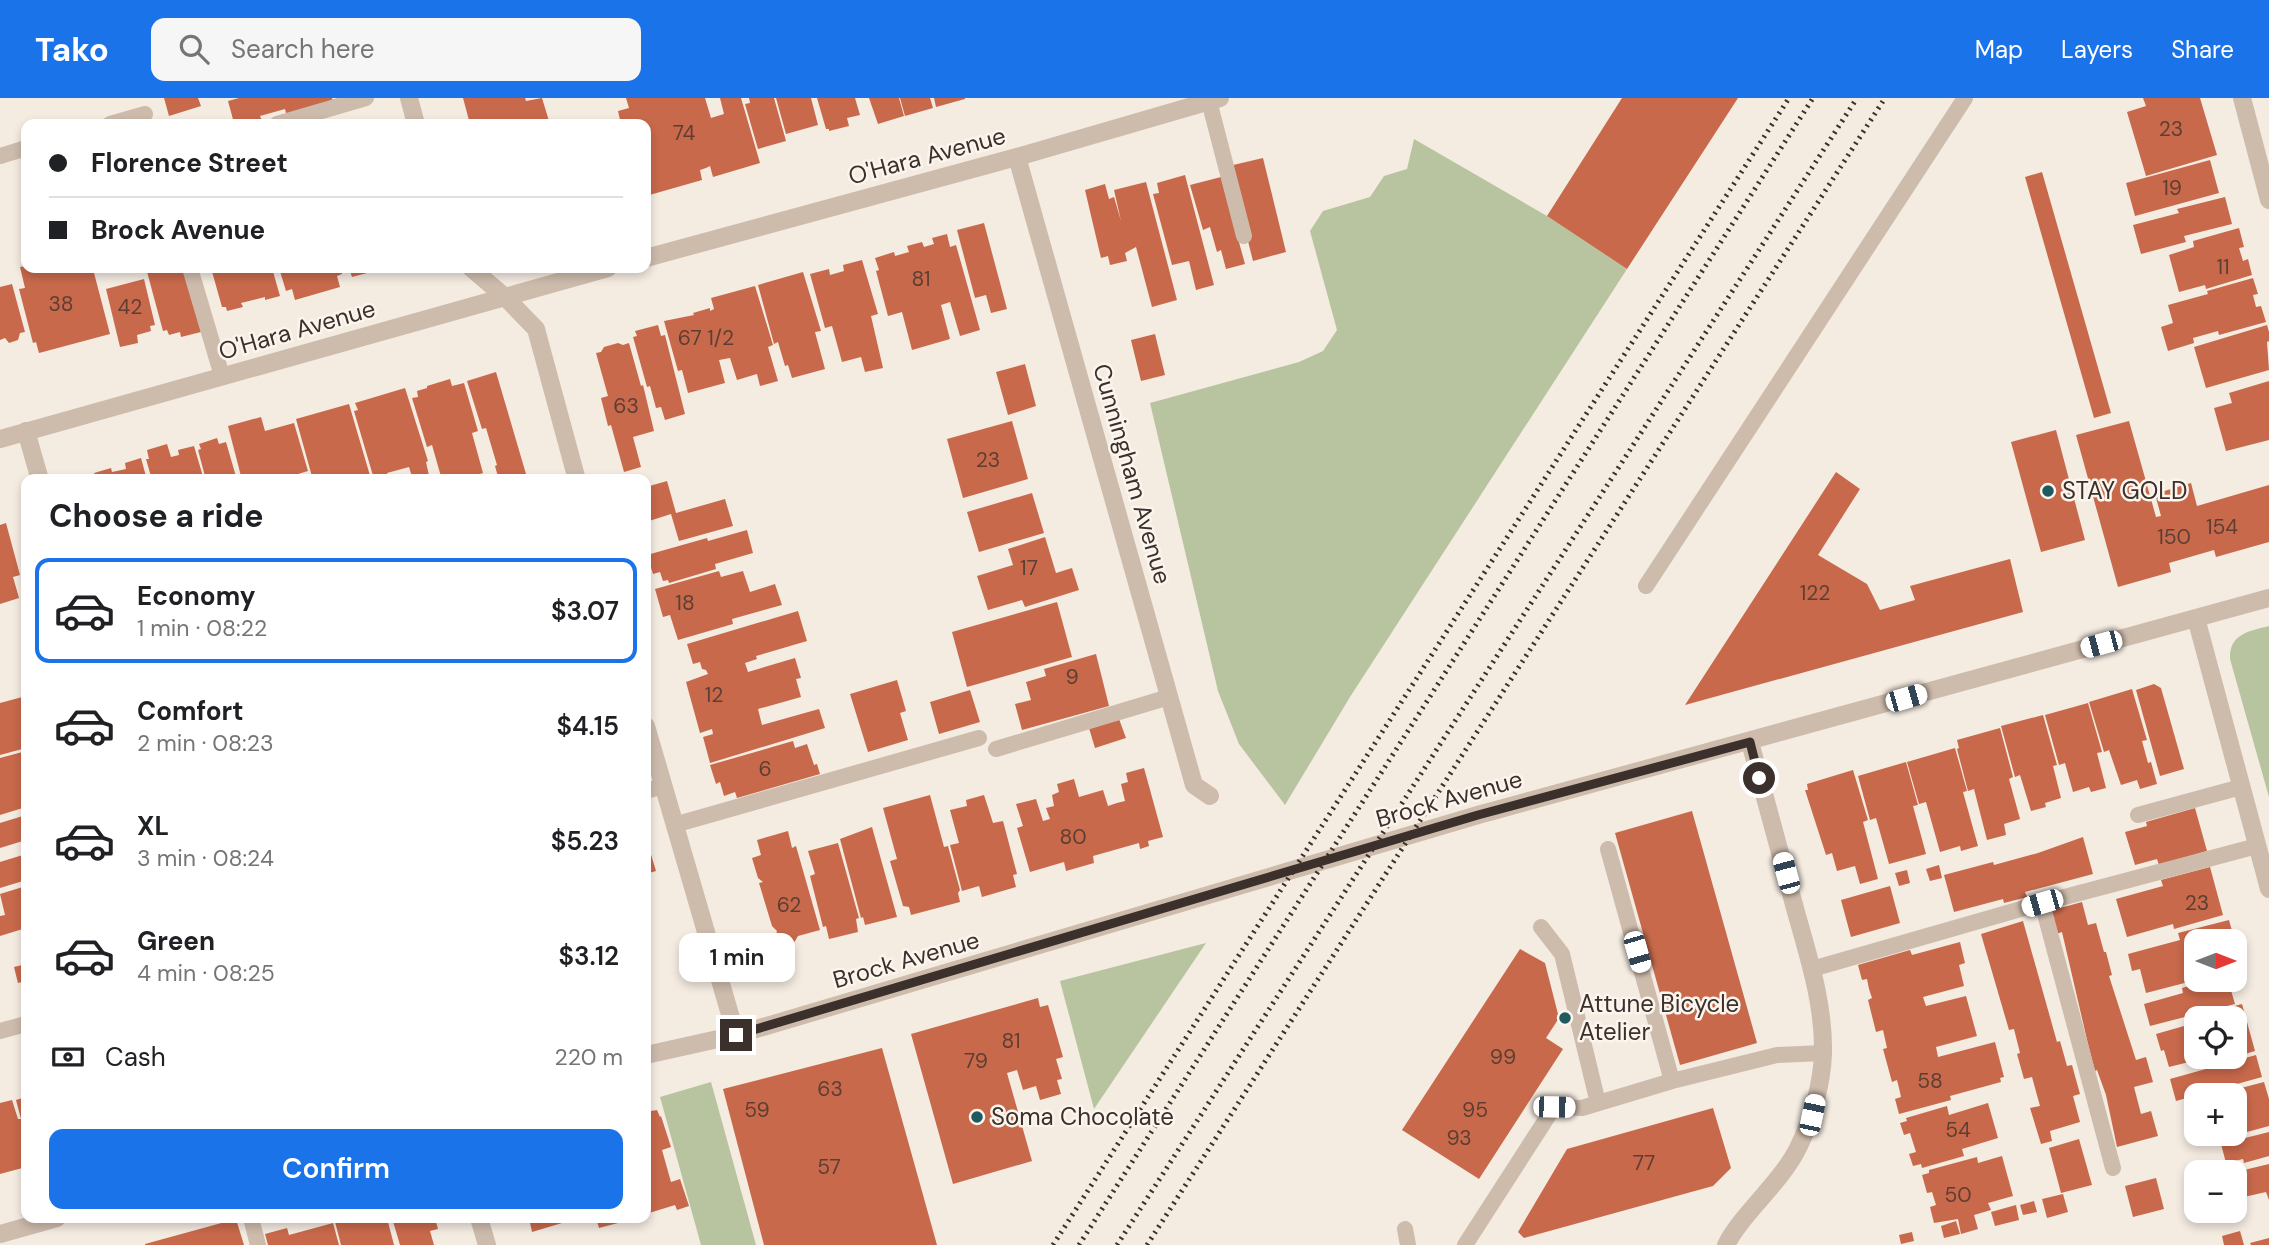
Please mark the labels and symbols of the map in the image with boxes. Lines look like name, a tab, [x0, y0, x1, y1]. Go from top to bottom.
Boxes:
house number: 23	[2159, 115, 2183, 143]
house number: 74	[673, 119, 696, 147]
street label: O'Hara Avenue	[845, 120, 1009, 191]
house number: 19	[2162, 174, 2182, 202]
house number: 11	[2216, 253, 2230, 281]
house number: 81	[912, 265, 930, 293]
house number: 38	[48, 290, 74, 318]
street label: O'Hara Avenue	[215, 292, 379, 367]
house number: 42	[118, 293, 142, 321]
house number: 67 1/2	[678, 324, 734, 352]
street label: Cunningham Avenue	[1086, 360, 1179, 588]
house number: 63	[613, 392, 639, 420]
house number: 23	[976, 446, 1000, 474]
place label: STAY GOLD	[2062, 475, 2188, 506]
marker: STAY GOLD	[2040, 483, 2056, 499]
house number: 154	[2206, 513, 2238, 541]
house number: 150	[2157, 523, 2191, 551]
house number: 17	[1020, 554, 1038, 582]
house number: 122	[1800, 579, 1830, 607]
house number: 18	[675, 589, 695, 617]
car	[2078, 628, 2125, 660]
house number: 9	[1065, 663, 1079, 691]
house number: 12	[705, 681, 723, 709]
car	[1883, 682, 1930, 714]
house number: 6	[758, 755, 772, 783]
route start	[1743, 762, 1775, 794]
street label: Brock Avenue	[1372, 763, 1526, 834]
house number: 80	[1059, 823, 1087, 851]
car	[1771, 850, 1802, 896]
car	[2019, 887, 2066, 919]
house number: 23	[2185, 889, 2209, 917]
house number: 62	[777, 891, 801, 919]
street label: Brock Avenue	[829, 924, 983, 995]
car	[1622, 929, 1653, 975]
north arrow	[2184, 929, 2247, 992]
callout: 1 min	[678, 934, 794, 982]
place label: Attune Bicycle Atelier	[1579, 988, 1739, 1047]
marker: Attune Bicycle Atelier	[1557, 1010, 1573, 1026]
route end	[720, 1019, 752, 1051]
house number: 81	[1002, 1027, 1020, 1055]
house number: 99	[1490, 1043, 1516, 1071]
house number: 79	[964, 1047, 988, 1075]
house number: 58	[1917, 1067, 1943, 1095]
house number: 63	[817, 1075, 843, 1103]
car	[1798, 1092, 1827, 1138]
house number: 59	[744, 1096, 770, 1124]
house number: 95	[1462, 1096, 1488, 1124]
car	[1533, 1096, 1576, 1118]
place label: Soma Chocolate	[991, 1101, 1174, 1132]
marker: Soma Chocolate	[969, 1109, 985, 1125]
house number: 54	[1945, 1116, 1971, 1144]
house number: 93	[1446, 1124, 1472, 1152]
house number: 77	[1633, 1149, 1655, 1177]
house number: 57	[817, 1153, 841, 1181]
house number: 50	[1944, 1181, 1972, 1209]

